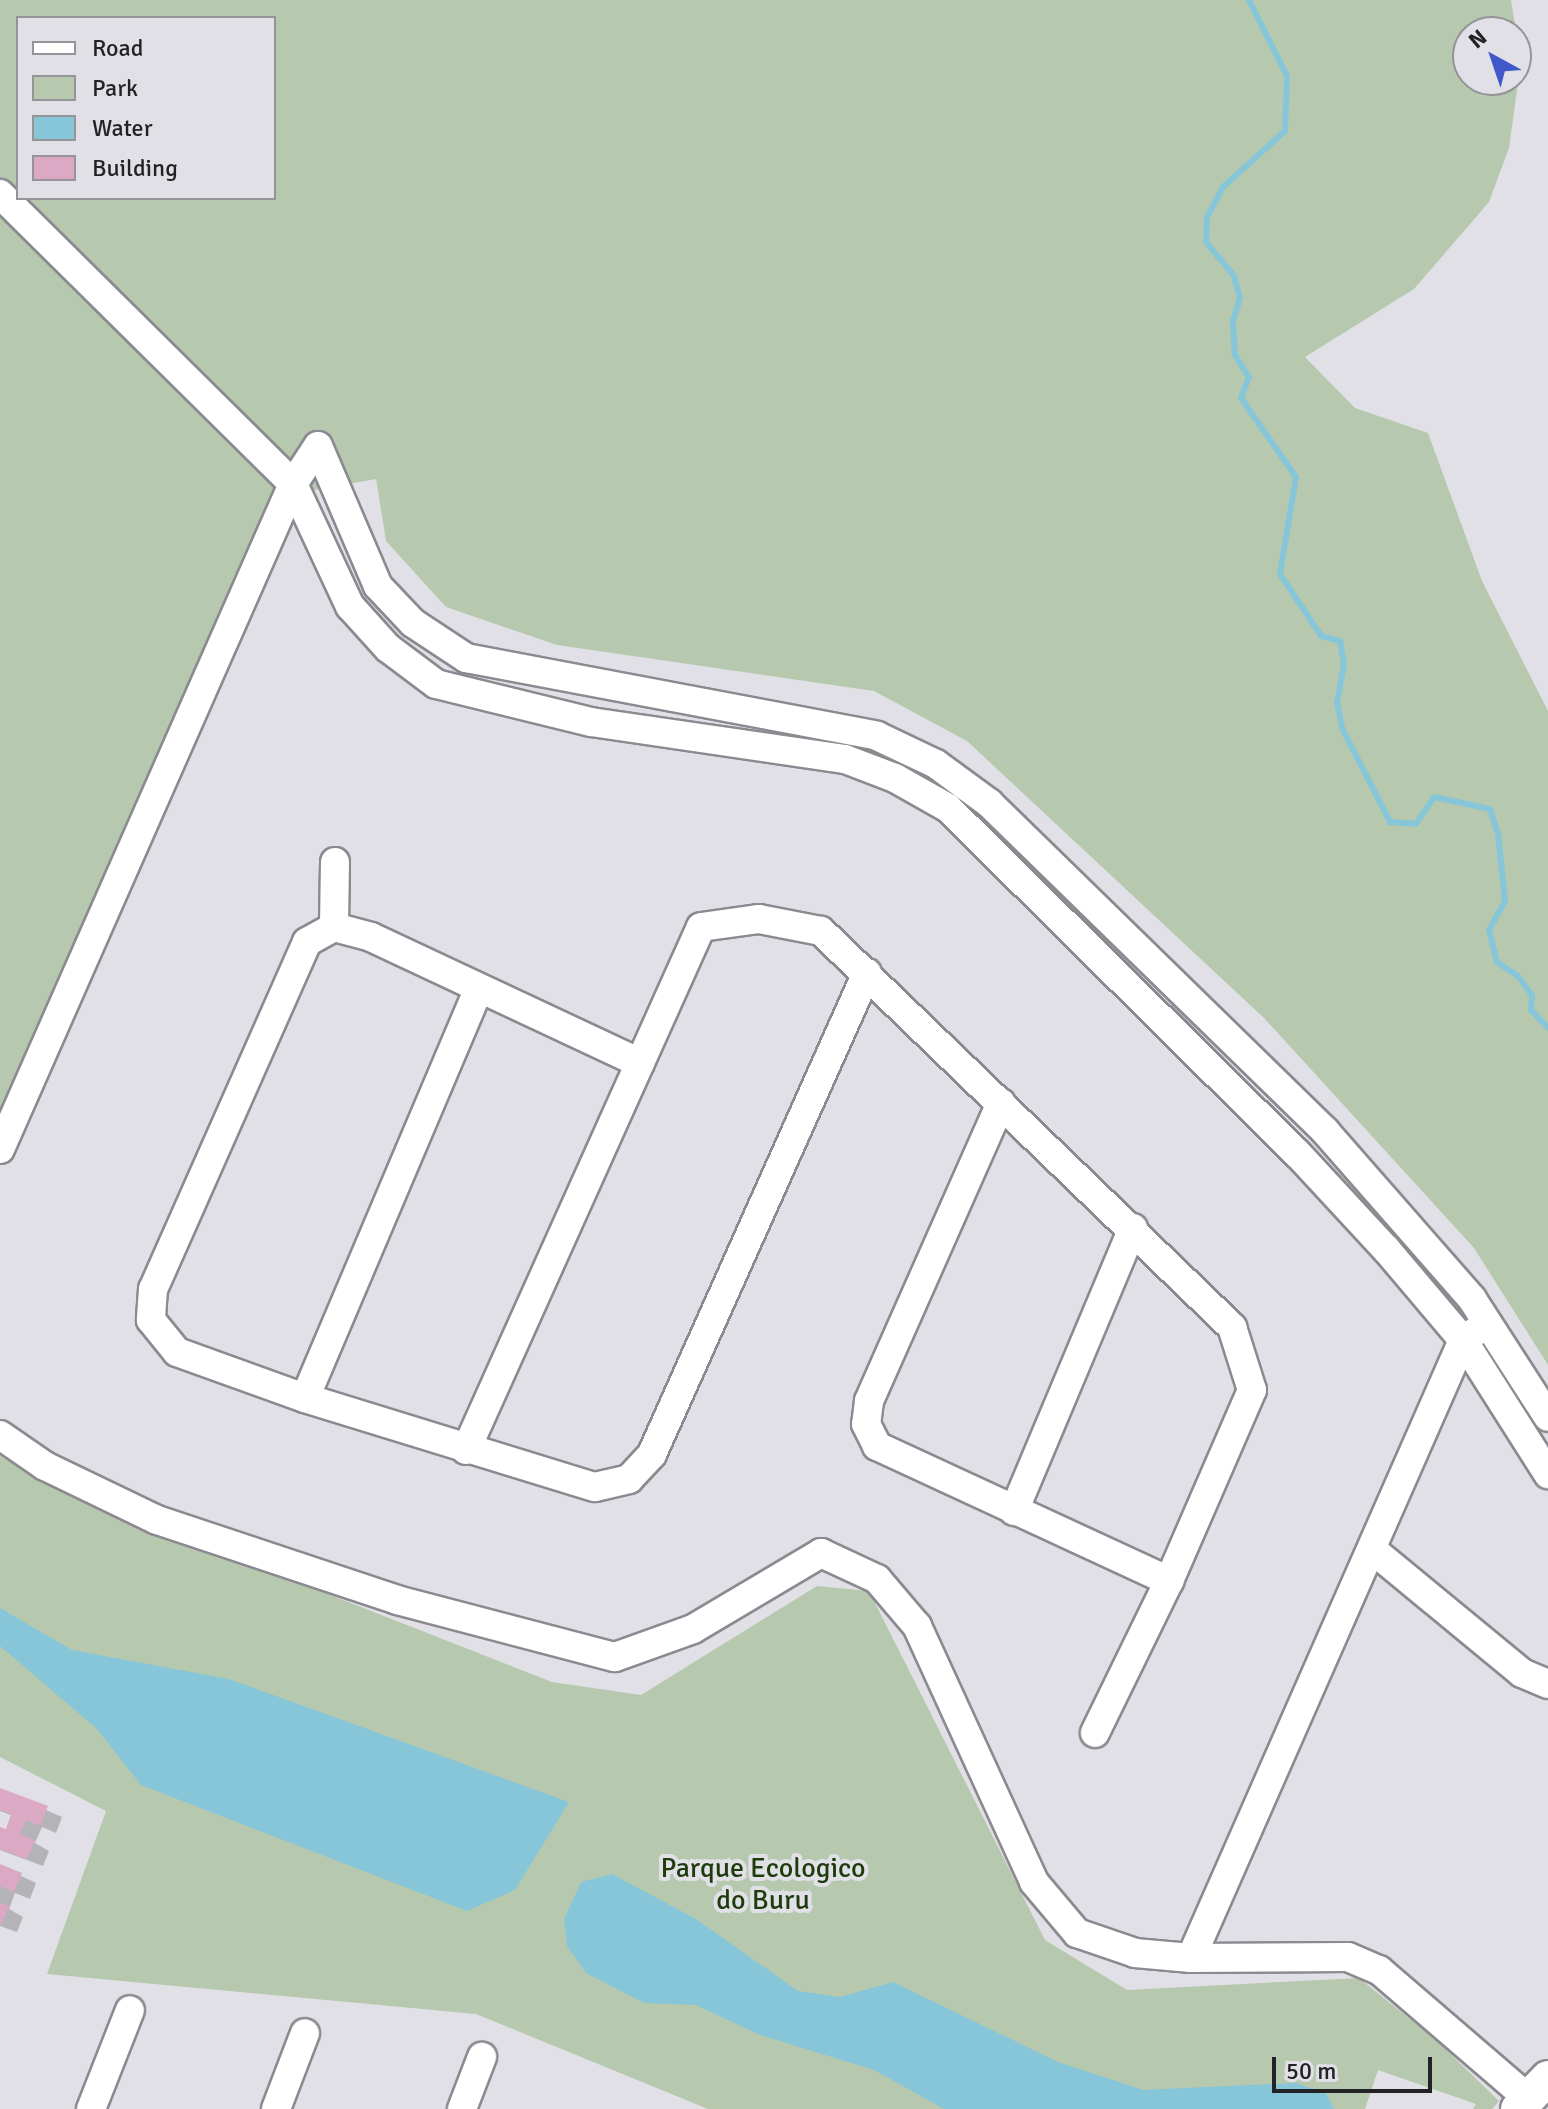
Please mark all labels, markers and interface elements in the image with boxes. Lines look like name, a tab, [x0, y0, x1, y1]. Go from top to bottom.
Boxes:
legend	[16, 16, 276, 200]
north arrow	[1452, 16, 1532, 96]
text: N	[1463, 24, 1492, 54]
text: Road	[92, 33, 143, 63]
text: Park	[92, 73, 138, 103]
text: Water	[92, 113, 152, 143]
text: Building	[92, 153, 178, 183]
park label: Parque Ecologico do Buru	[660, 1851, 866, 1917]
scale bar	[1276, 2041, 1436, 2091]
text: 50 m	[1286, 2056, 1336, 2086]

